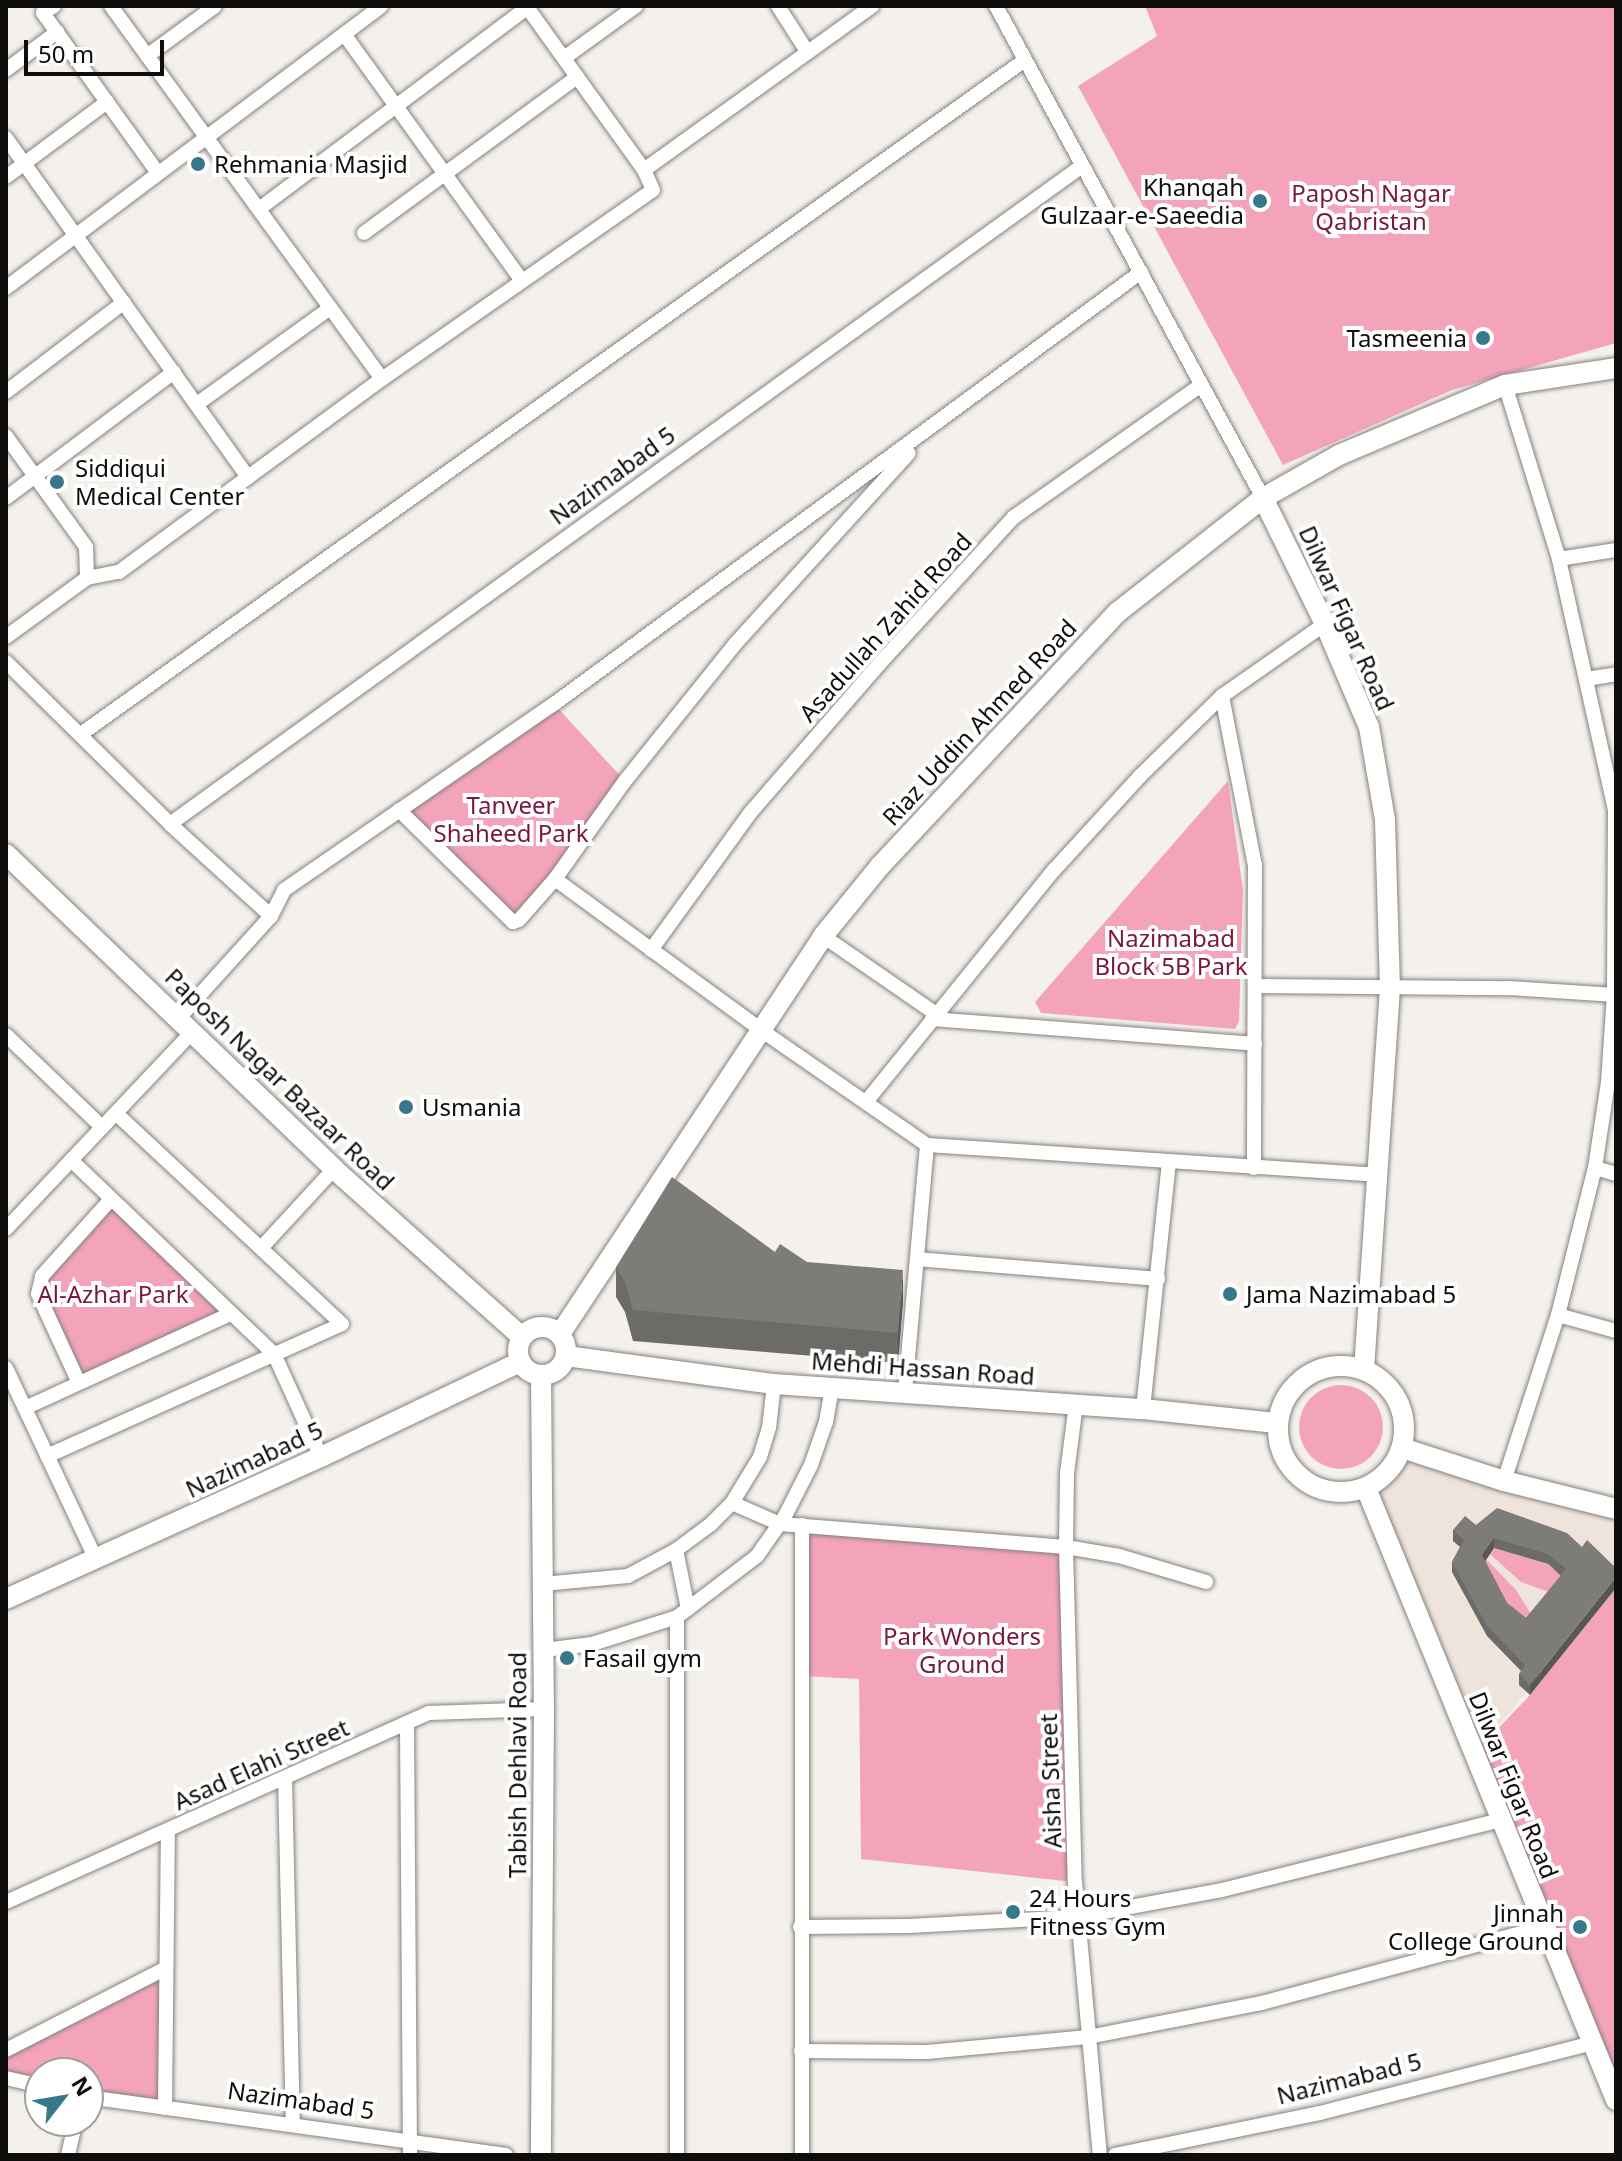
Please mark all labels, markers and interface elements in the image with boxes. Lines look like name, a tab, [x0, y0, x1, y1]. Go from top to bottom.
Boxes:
scale bar	[28, 24, 168, 74]
text: 50 m	[38, 37, 94, 70]
place label: Rehmania Masjid	[214, 150, 408, 178]
marker: Rehmania Masjid	[189, 155, 207, 173]
place label: Khanqah Gulzaar-e-Saeedia	[1040, 173, 1244, 229]
park label: Paposh Nagar Qabristan	[1291, 179, 1451, 235]
marker: Khanqah Gulzaar-e-Saeedia	[1251, 192, 1269, 210]
place label: Tasmeenia	[1347, 324, 1467, 352]
marker: Tasmeenia	[1474, 329, 1492, 347]
street label: Nazimabad 5	[544, 420, 680, 530]
place label: Siddiqui Medical Center	[75, 454, 244, 510]
marker: Siddiqui Medical Center	[46, 471, 68, 493]
street label: Dilwar Figar Road	[1293, 521, 1401, 715]
street label: Asadullah Zahid Road	[793, 527, 977, 727]
street label: Riaz Uddin Ahmed Road	[876, 613, 1082, 831]
park label: Tanveer Shaheed Park	[433, 791, 589, 847]
park label: Nazimabad Block 5B Park	[1094, 924, 1248, 980]
street label: Paposh Nagar Bazaar Road	[160, 962, 400, 1196]
place label: Usmania	[422, 1093, 521, 1121]
marker: Usmania	[397, 1098, 415, 1116]
park label: Al-Azhar Park	[37, 1280, 189, 1308]
place label: Jama Nazimabad 5	[1246, 1280, 1456, 1308]
marker: Jama Nazimabad 5	[1221, 1285, 1239, 1303]
street label: Mehdi Hassan Road	[810, 1346, 1036, 1390]
street label: Nazimabad 5	[181, 1415, 327, 1503]
park label: Park Wonders Ground	[883, 1622, 1041, 1678]
place label: Fasail gym	[583, 1644, 702, 1672]
marker: Fasail gym	[558, 1649, 576, 1667]
street label: Tabish Dehlavi Road	[503, 1652, 531, 1878]
street label: Dilwar Figar Road	[1463, 1687, 1565, 1883]
street label: Asad Elahi Street	[169, 1712, 353, 1816]
street label: Aisha Street	[1033, 1713, 1067, 1849]
place label: 24 Hours Fitness Gym	[1029, 1884, 1166, 1940]
place label: Jinnah College Ground	[1388, 1899, 1564, 1955]
marker: 24 Hours Fitness Gym	[1004, 1903, 1022, 1921]
marker: Jinnah College Ground	[1571, 1918, 1589, 1936]
street label: Nazimabad 5	[1274, 2046, 1424, 2110]
north arrow	[24, 2057, 104, 2137]
text: N	[65, 2070, 100, 2101]
street label: Nazimabad 5	[226, 2075, 376, 2125]

